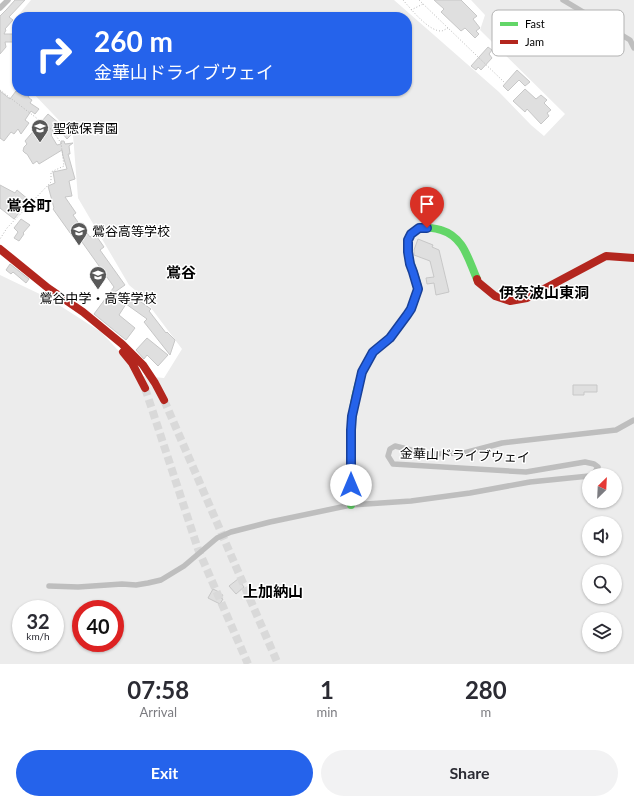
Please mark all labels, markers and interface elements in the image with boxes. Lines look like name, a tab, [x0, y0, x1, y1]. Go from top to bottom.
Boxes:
legend	[492, 10, 624, 56]
text: Fast	[525, 17, 545, 30]
text: 260 m	[94, 24, 173, 58]
icon: right	[28, 28, 80, 80]
text: Jam	[525, 35, 544, 48]
text: 金華山ドライブウェイ	[94, 61, 274, 83]
school or university icon: 聖徳保育園	[30, 118, 50, 143]
place label: 聖徳保育園	[53, 120, 118, 136]
pin	[410, 187, 444, 228]
icon: arrive	[416, 193, 438, 215]
district label: 鴬谷町	[6, 196, 52, 214]
school or university icon: 鶯谷高等学校	[69, 221, 89, 246]
place label: 鶯谷高等学校	[92, 223, 170, 239]
district label: 鴬谷	[166, 263, 196, 281]
school or university icon: 鶯谷中学・高等学校	[88, 265, 108, 290]
district label: 伊奈波山東洞	[499, 283, 589, 301]
place label: 鶯谷中学・高等学校	[39, 290, 157, 306]
street label: 金華山ドライブウェイ	[400, 445, 530, 465]
position arrow	[330, 464, 372, 506]
north arrow	[582, 468, 622, 508]
map controls	[582, 468, 622, 652]
button: sound	[582, 516, 622, 556]
button: search	[582, 564, 622, 604]
district label: 上加納山	[243, 582, 303, 600]
speed limit sign: 40	[72, 600, 124, 652]
text: 32	[26, 609, 50, 633]
button: layers	[582, 612, 622, 652]
text: km/h	[26, 630, 50, 642]
text: 07:58	[127, 675, 189, 704]
text: 1	[320, 675, 334, 704]
text: 280	[465, 675, 507, 704]
text: Arrival	[140, 704, 177, 720]
text: min	[317, 704, 338, 720]
text: m	[480, 704, 491, 720]
button: Exit	[16, 750, 313, 796]
button: Share	[321, 750, 618, 796]

